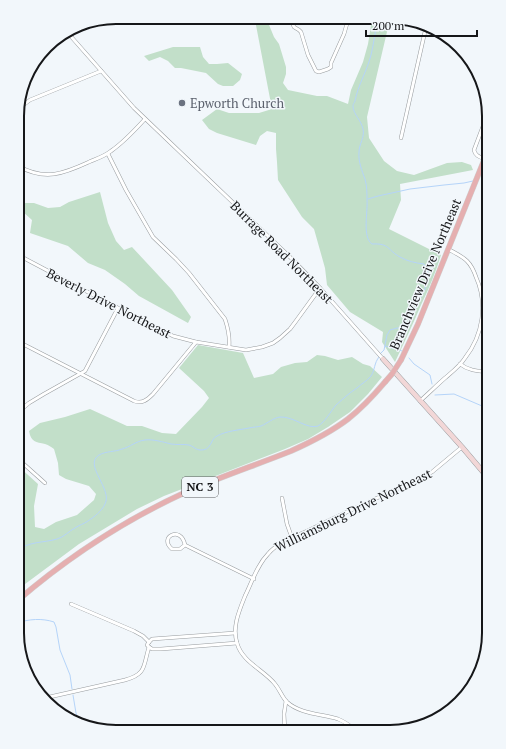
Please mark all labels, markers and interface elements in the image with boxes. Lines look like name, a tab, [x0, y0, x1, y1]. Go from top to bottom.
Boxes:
scale bar	[366, 12, 477, 38]
text: 200 m	[372, 18, 405, 33]
place label: Epworth Church	[190, 94, 284, 112]
marker: Epworth Church	[177, 98, 187, 108]
street label: Branchview Drive Northeast	[385, 196, 465, 352]
street label: Burrage Road Northeast	[227, 197, 337, 307]
street label: Beverly Drive Northeast	[44, 264, 175, 342]
street label: Williamsburg Drive Northeast	[271, 464, 435, 556]
road number: NC 3	[182, 477, 218, 497]

